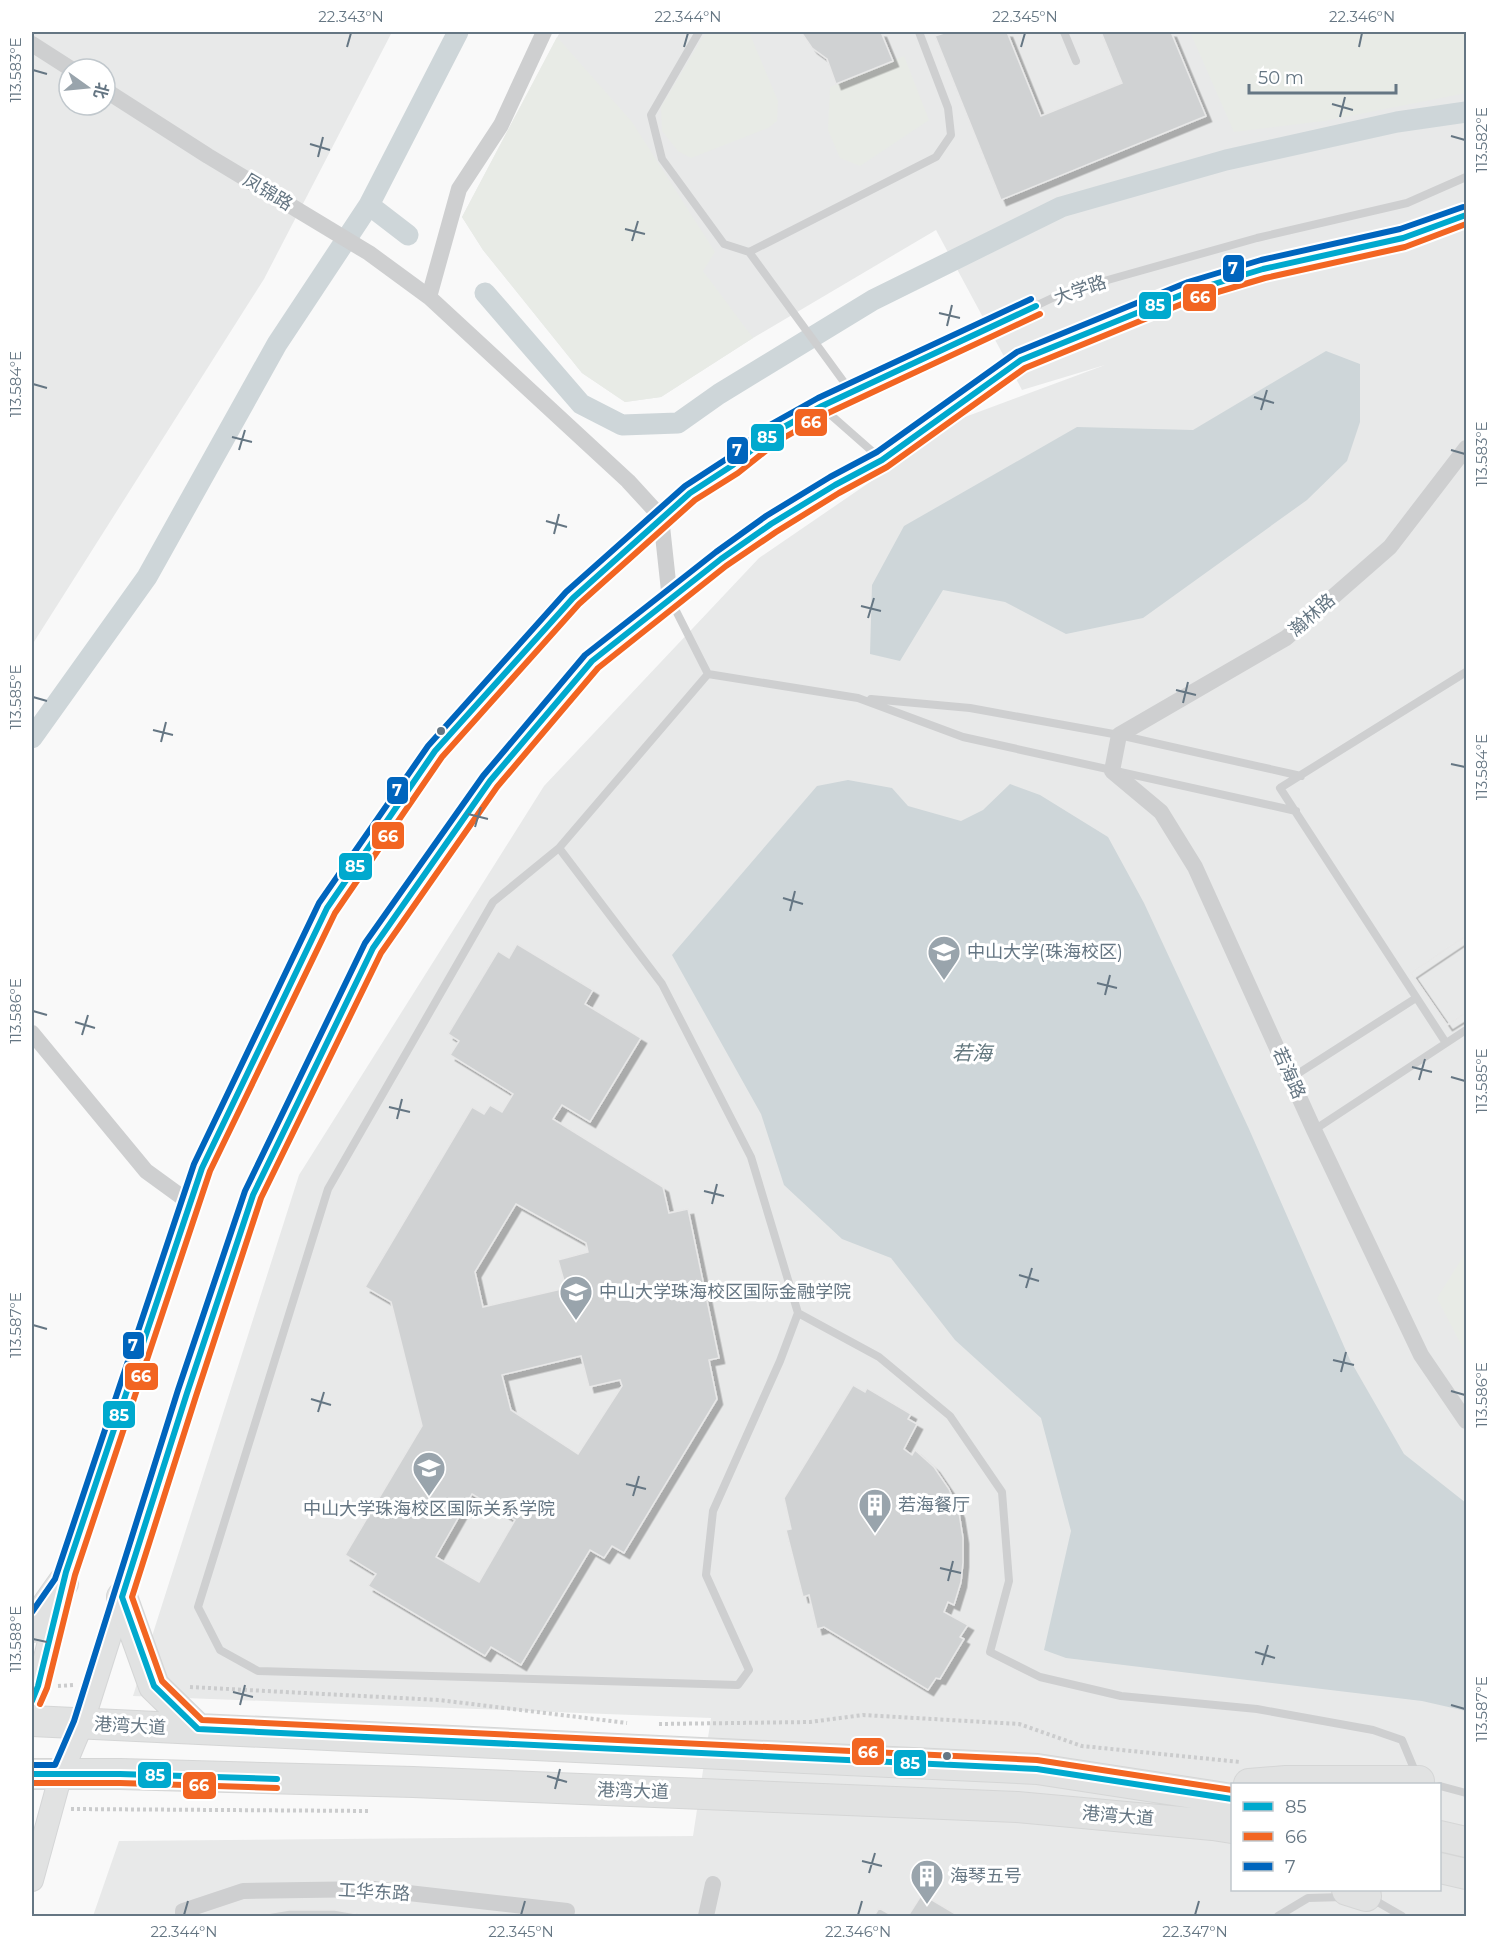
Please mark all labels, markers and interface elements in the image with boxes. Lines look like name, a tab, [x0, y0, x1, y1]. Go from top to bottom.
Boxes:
text: 22.343°N	[318, 7, 384, 26]
text: 22.344°N	[655, 7, 721, 26]
text: 22.345°N	[992, 7, 1058, 26]
text: 22.346°N	[1329, 7, 1395, 26]
text: 113.583°E	[6, 37, 25, 103]
north arrow	[57, 57, 117, 117]
scale bar	[1249, 57, 1396, 95]
text: 50 m	[1258, 67, 1304, 89]
text: 北	[90, 81, 112, 101]
text: 113.582°E	[1472, 107, 1491, 173]
street label: 凤锦路	[239, 169, 297, 215]
line badge: 7	[1222, 254, 1245, 283]
text: 7	[1228, 259, 1238, 278]
street label: 大学路	[1051, 271, 1109, 309]
line badge: 66	[1182, 283, 1217, 312]
text: 66	[1190, 288, 1210, 307]
line badge: 85	[1138, 291, 1172, 320]
text: 85	[1145, 296, 1166, 315]
text: 113.584°E	[6, 351, 25, 417]
line badge: 66	[794, 408, 828, 437]
text: 66	[801, 413, 821, 432]
text: 113.583°E	[1472, 421, 1491, 487]
line badge: 85	[750, 423, 785, 452]
text: 85	[757, 428, 778, 447]
line badge: 7	[726, 436, 749, 465]
text: 7	[732, 441, 742, 460]
street label: 瀚林路	[1284, 589, 1340, 641]
text: 113.585°E	[6, 664, 25, 730]
unlabelled marker	[435, 725, 447, 737]
text: 113.584°E	[1472, 734, 1491, 800]
line badge: 7	[386, 776, 409, 805]
text: 7	[392, 781, 402, 800]
line badge: 66	[371, 821, 405, 850]
text: 66	[378, 827, 398, 846]
line badge: 85	[338, 852, 373, 881]
text: 85	[345, 857, 366, 876]
school or university icon: 中山大学(珠海校区)	[926, 934, 962, 981]
place label: 中山大学(珠海校区)	[967, 941, 1123, 963]
text: 113.586°E	[6, 978, 25, 1044]
water label: 若海	[952, 1041, 995, 1065]
street label: 若海路	[1268, 1044, 1310, 1102]
text: 113.585°E	[1472, 1048, 1491, 1114]
school or university icon: 中山大学珠海校区国际金融学院	[558, 1274, 594, 1321]
place label: 中山大学珠海校区国际金融学院	[599, 1281, 851, 1303]
text: 113.587°E	[6, 1292, 25, 1358]
line badge: 7	[122, 1331, 145, 1360]
text: 7	[128, 1336, 138, 1355]
line badge: 66	[124, 1362, 159, 1391]
text: 113.586°E	[1472, 1362, 1491, 1428]
text: 66	[131, 1367, 151, 1386]
line badge: 85	[102, 1400, 136, 1429]
text: 85	[109, 1406, 130, 1425]
school or university icon: 中山大学珠海校区国际关系学院	[411, 1450, 447, 1497]
building icon: 若海餐厅	[857, 1487, 893, 1534]
place label: 若海餐厅	[898, 1494, 970, 1516]
place label: 中山大学珠海校区国际关系学院	[303, 1498, 555, 1520]
text: 113.588°E	[6, 1606, 25, 1672]
text: 113.587°E	[1472, 1676, 1491, 1742]
street label: 港湾大道	[93, 1713, 167, 1739]
line badge: 66	[851, 1737, 885, 1766]
text: 66	[858, 1743, 878, 1762]
line badge: 85	[893, 1749, 927, 1777]
unlabelled marker	[941, 1750, 953, 1762]
text: 85	[900, 1754, 921, 1773]
line badge: 85	[137, 1761, 172, 1789]
text: 85	[145, 1766, 166, 1785]
line badge: 66	[182, 1771, 217, 1800]
text: 66	[189, 1776, 209, 1795]
street label: 港湾大道	[597, 1779, 669, 1803]
legend	[1231, 1783, 1441, 1891]
text: 85	[1285, 1796, 1307, 1818]
street label: 港湾大道	[1081, 1802, 1155, 1830]
text: 66	[1285, 1826, 1307, 1848]
text: 7	[1285, 1856, 1296, 1878]
building icon: 海琴五号	[909, 1858, 945, 1905]
place label: 海琴五号	[950, 1865, 1022, 1887]
street label: 工华东路	[337, 1879, 411, 1905]
text: 22.344°N	[151, 1922, 217, 1941]
text: 22.345°N	[488, 1922, 554, 1941]
text: 22.346°N	[825, 1922, 891, 1941]
text: 22.347°N	[1162, 1922, 1228, 1941]

